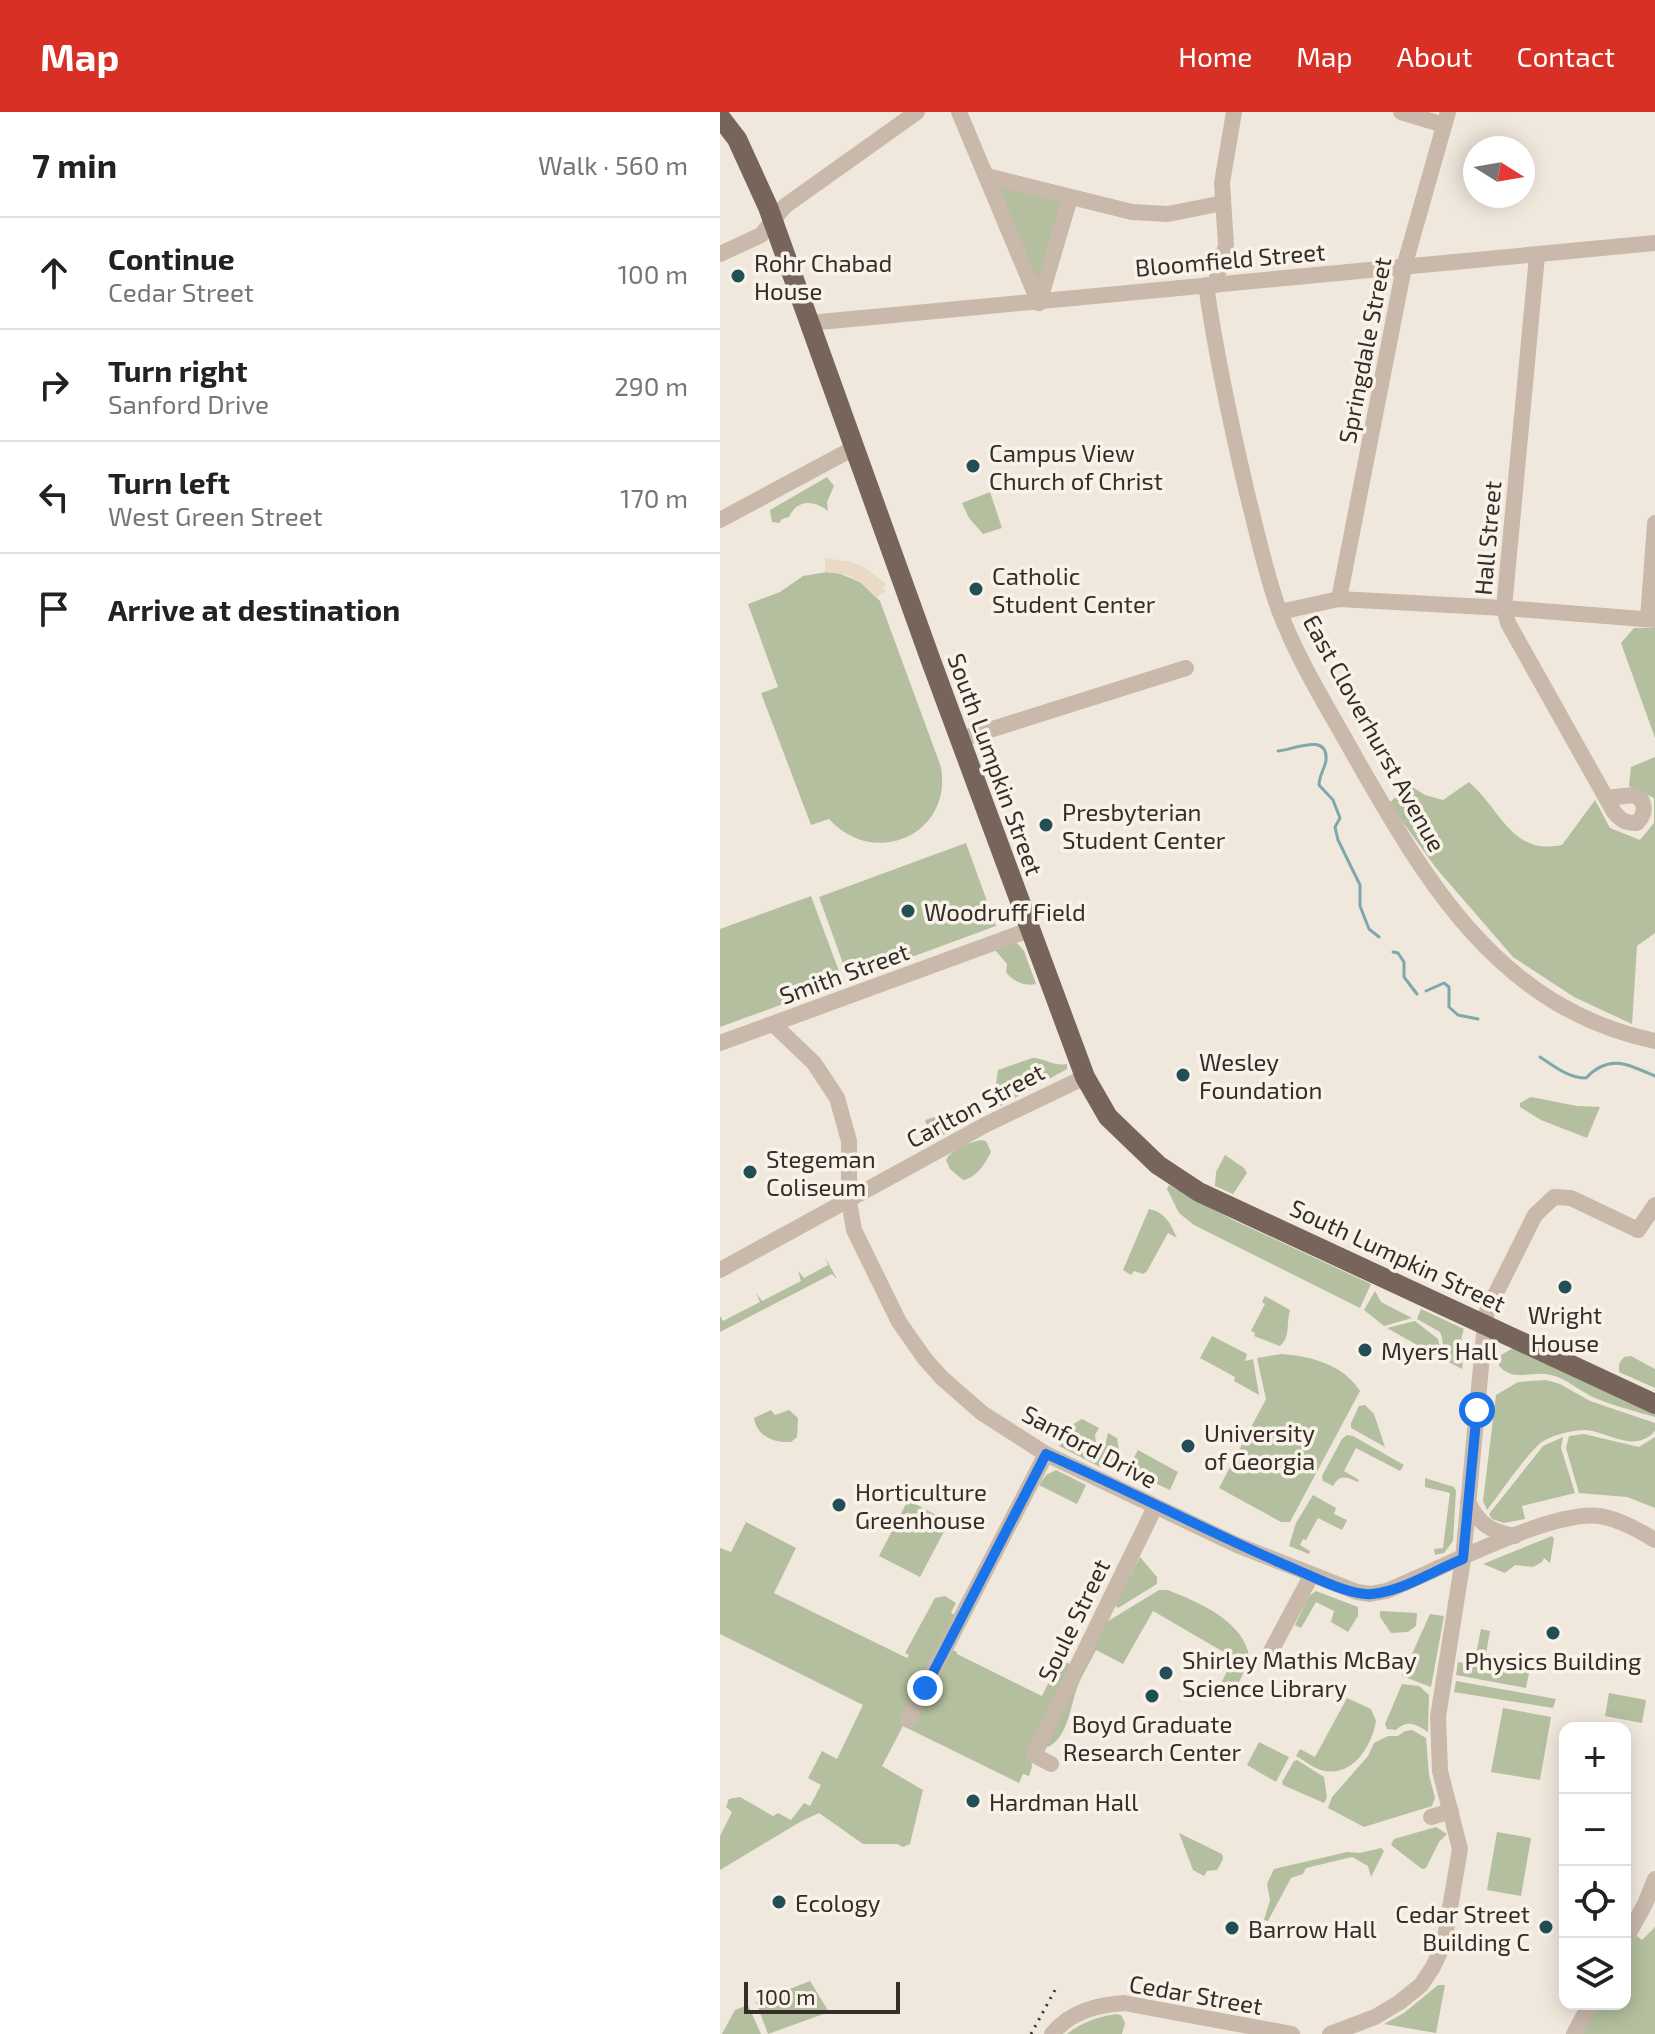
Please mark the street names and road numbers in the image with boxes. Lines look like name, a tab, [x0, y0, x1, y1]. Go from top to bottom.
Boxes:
street label: Bloomfield Street	[1134, 236, 1326, 282]
street label: Springdale Street	[1332, 254, 1396, 446]
street label: Hall Street	[1468, 479, 1506, 597]
street label: East Cloverhurst Avenue	[1298, 609, 1452, 857]
street label: South Lumpkin Street	[942, 649, 1050, 879]
street label: Smith Street	[775, 936, 913, 1010]
street label: Carlton Street	[901, 1056, 1049, 1154]
street label: South Lumpkin Street	[1286, 1192, 1510, 1318]
street label: Sanford Drive	[1018, 1398, 1162, 1494]
street label: Soule Street	[1031, 1554, 1115, 1686]
street label: Cedar Street	[1127, 1968, 1265, 2020]

